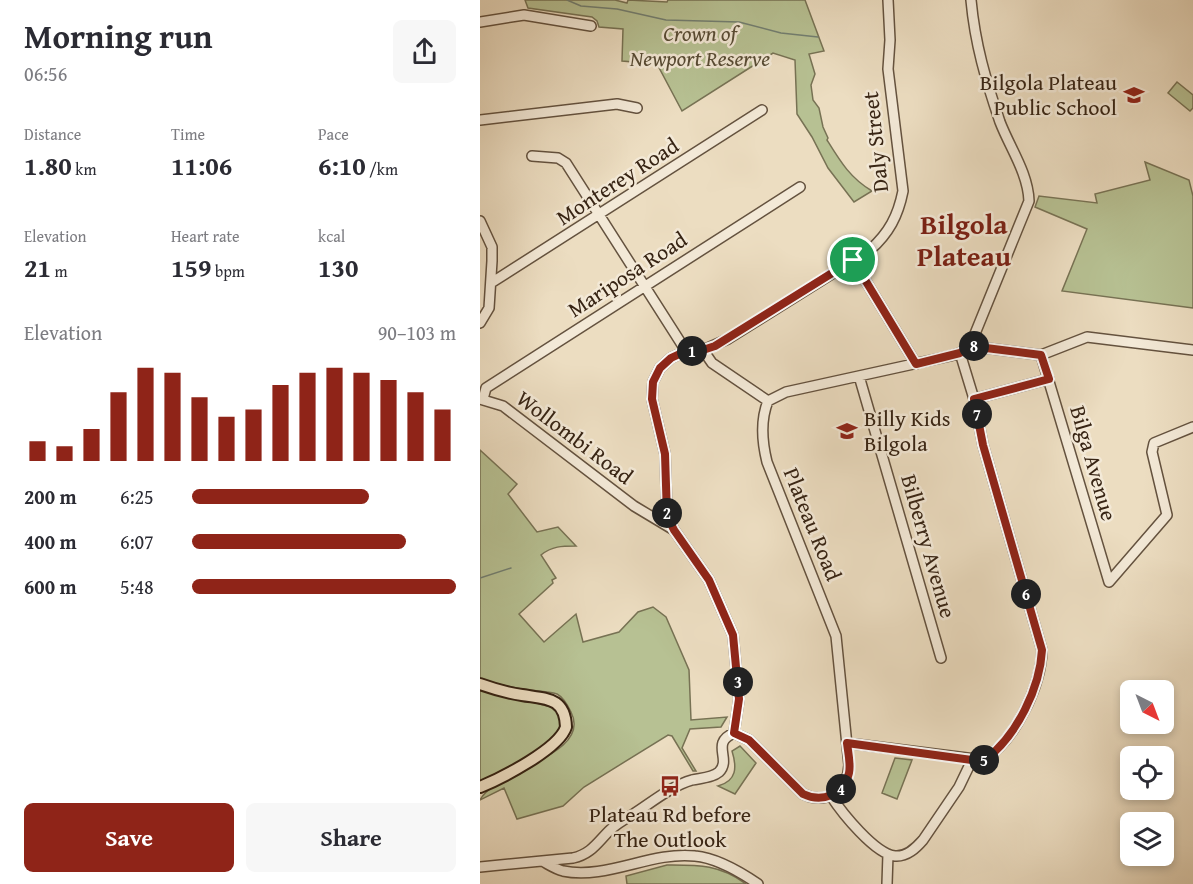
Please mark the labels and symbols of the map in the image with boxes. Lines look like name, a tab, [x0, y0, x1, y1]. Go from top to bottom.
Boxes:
park label: Crown of Newport Reserve	[629, 17, 770, 74]
place label: Bilgola Plateau Public School	[980, 66, 1117, 123]
school or university icon: Bilgola Plateau Public School	[1122, 83, 1146, 107]
street label: Daly Street	[854, 90, 896, 194]
street label: Monterey Road	[549, 129, 685, 233]
district label: Bilgola Plateau	[917, 203, 1011, 276]
street label: Mariposa Road	[561, 223, 693, 325]
pin	[827, 234, 878, 285]
pin: 8	[959, 331, 989, 361]
pin: 1	[677, 336, 707, 366]
street label: Wollombi Road	[510, 382, 640, 492]
pin: 7	[962, 399, 992, 429]
place label: Billy Kids Bilgola	[864, 402, 950, 459]
street label: Bilga Avenue	[1062, 402, 1126, 524]
school or university icon: Billy Kids Bilgola	[835, 419, 859, 443]
street label: Plateau Road	[776, 463, 850, 586]
street label: Bilberry Avenue	[893, 470, 965, 622]
pin: 2	[652, 498, 682, 528]
pin: 6	[1011, 579, 1041, 609]
pin: 3	[723, 667, 753, 697]
north arrow	[1120, 680, 1174, 734]
pin: 5	[969, 745, 999, 775]
bus stop icon: Plateau Rd before The Outlook	[658, 774, 682, 798]
pin: 4	[826, 774, 856, 804]
place label: Plateau Rd before The Outlook	[589, 798, 751, 855]

